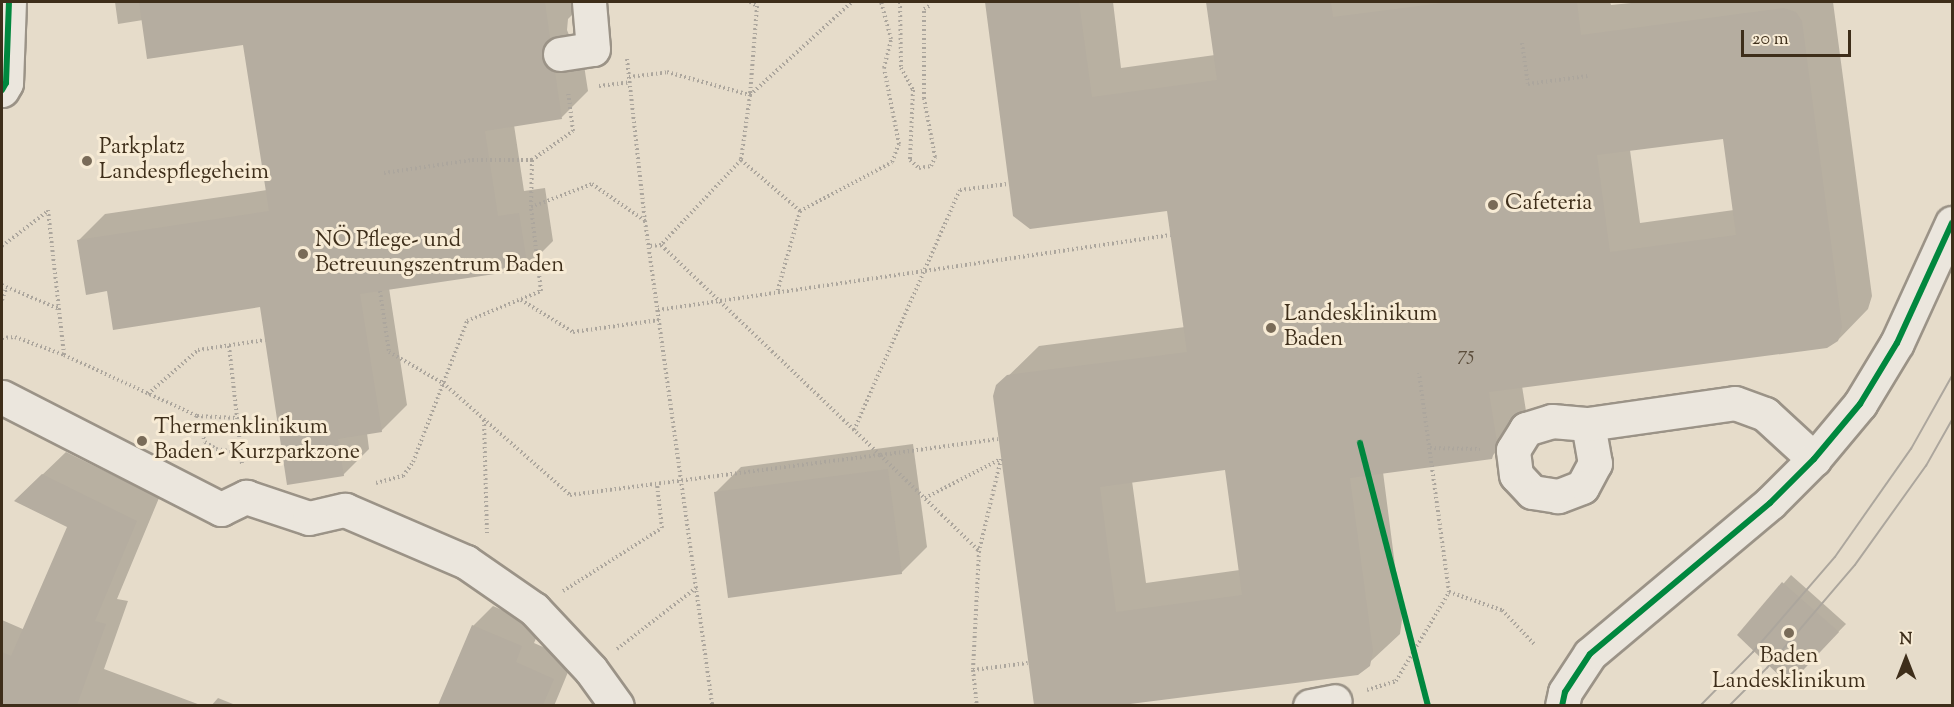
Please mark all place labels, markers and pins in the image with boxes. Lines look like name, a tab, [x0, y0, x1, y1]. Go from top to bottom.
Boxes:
place label: Parkplatz Landespflegeheim	[99, 135, 269, 186]
marker: Parkplatz Landespflegeheim	[80, 154, 94, 168]
place label: Cafeteria	[1505, 192, 1592, 218]
marker: Cafeteria	[1486, 198, 1500, 212]
place label: NÖ Pflege- und Betreuungszentrum Baden	[315, 228, 564, 280]
marker: NÖ Pflege- und Betreuungszentrum Baden	[296, 247, 310, 261]
place label: Landesklinikum Baden	[1284, 302, 1437, 354]
marker: Landesklinikum Baden	[1262, 319, 1280, 337]
place label: Thermenklinikum Baden - Kurzparkzone	[154, 415, 360, 466]
marker: Thermenklinikum Baden - Kurzparkzone	[135, 434, 149, 448]
marker: Baden Landesklinikum	[1780, 624, 1798, 642]
place label: Baden Landesklinikum	[1712, 644, 1866, 696]

